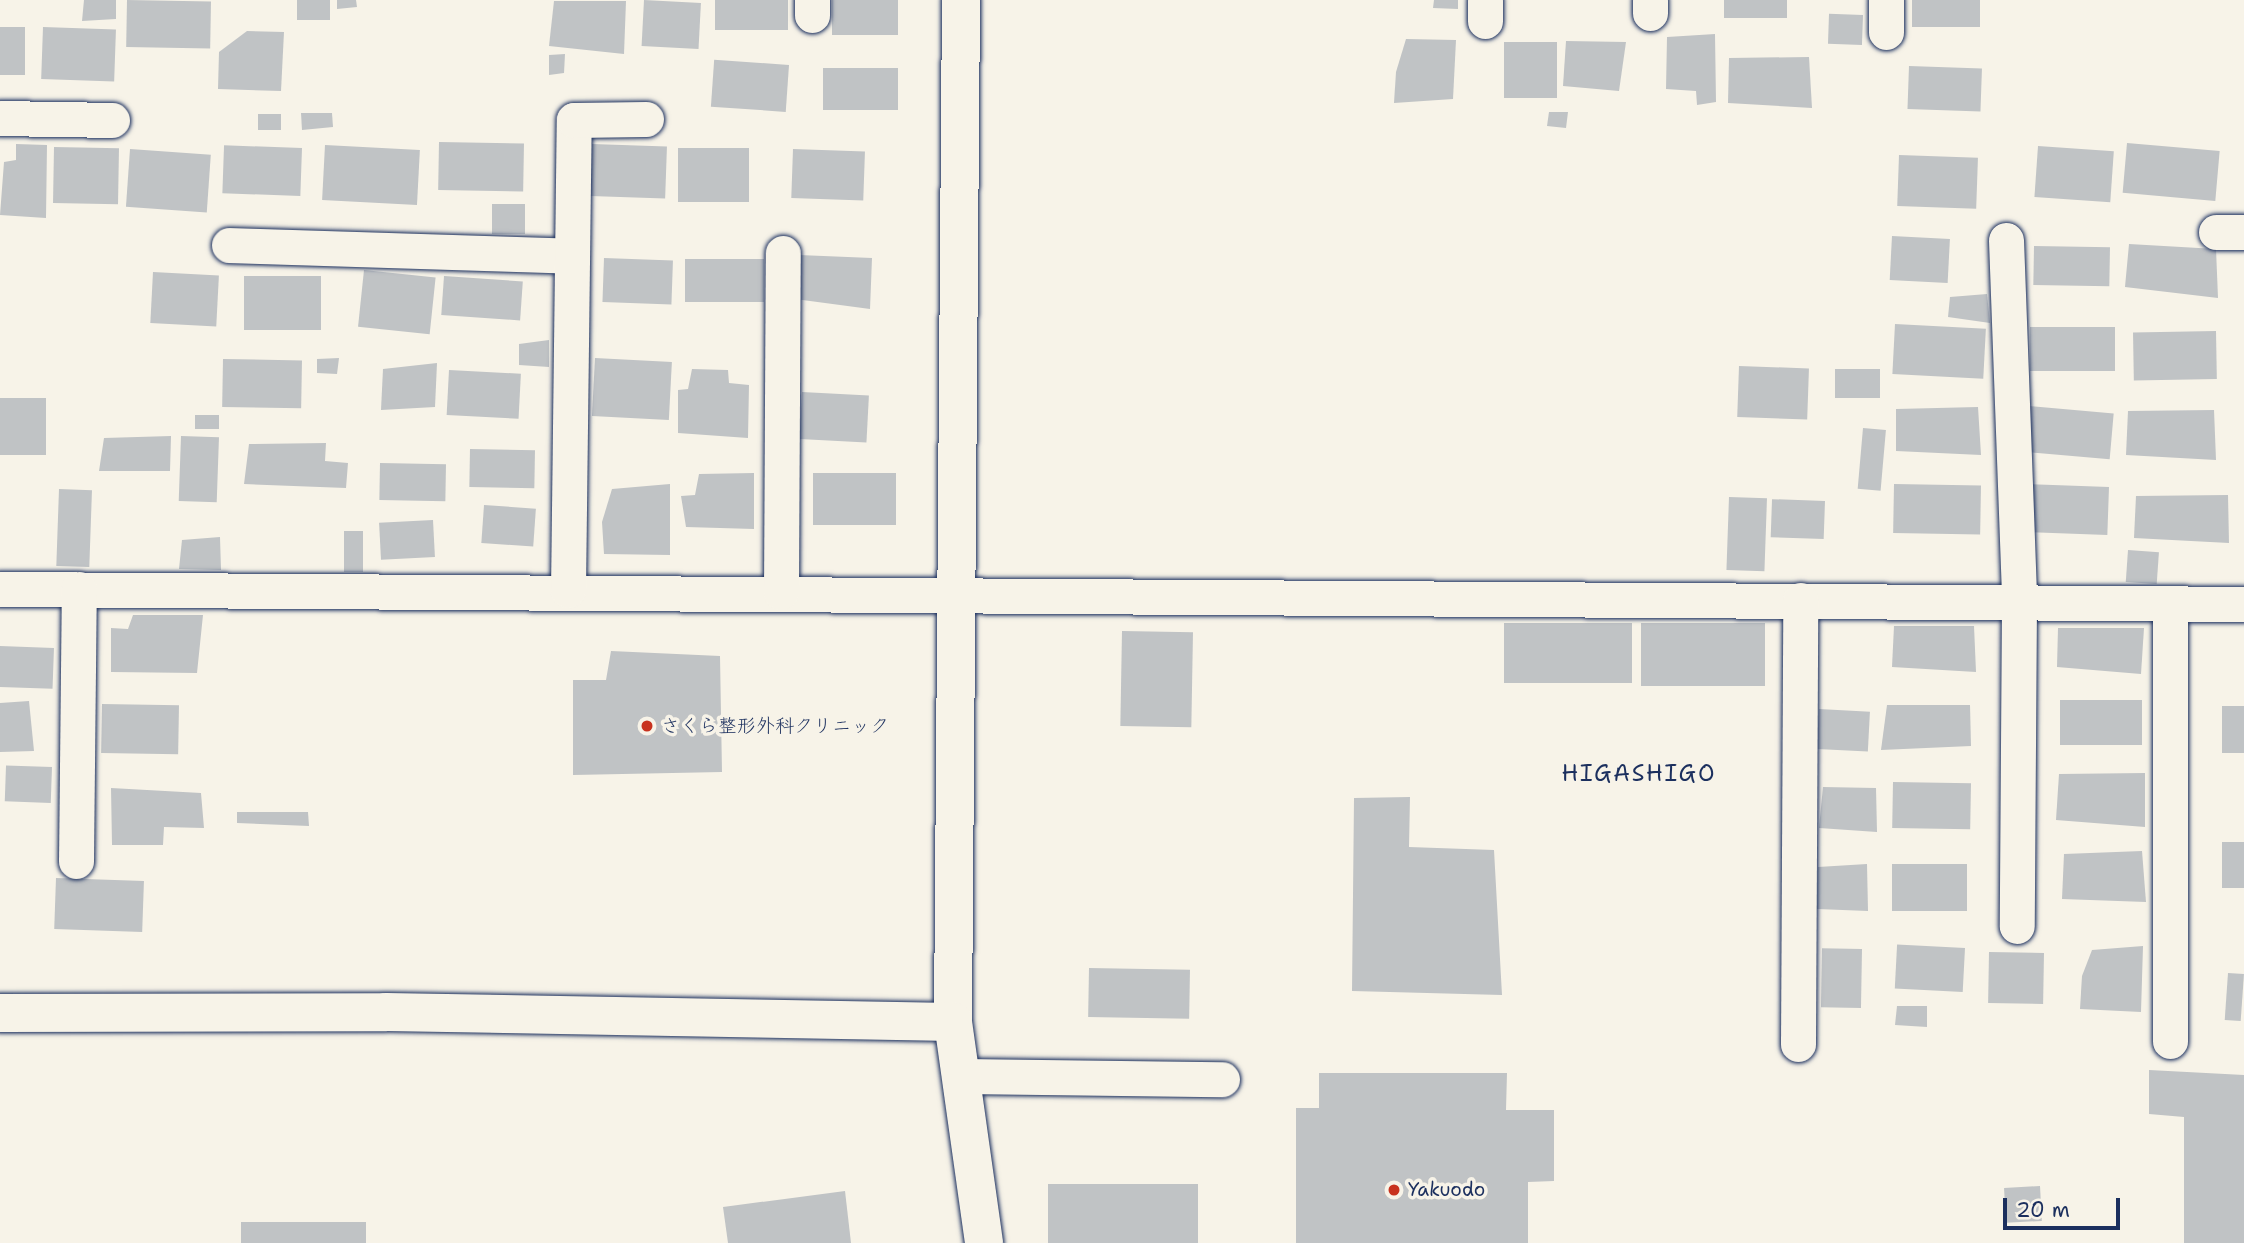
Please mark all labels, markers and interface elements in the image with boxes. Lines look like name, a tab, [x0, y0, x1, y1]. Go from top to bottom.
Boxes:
place label: さくら整形外科クリニック	[661, 715, 889, 737]
marker: さくら整形外科クリニック	[639, 718, 655, 734]
district label: HIGASHIGO	[1563, 759, 1715, 787]
place label: Yakuodo	[1408, 1179, 1485, 1201]
marker: Yakuodo	[1386, 1182, 1402, 1198]
scale bar	[2006, 1184, 2123, 1228]
text: 20 m	[2016, 1196, 2070, 1224]

